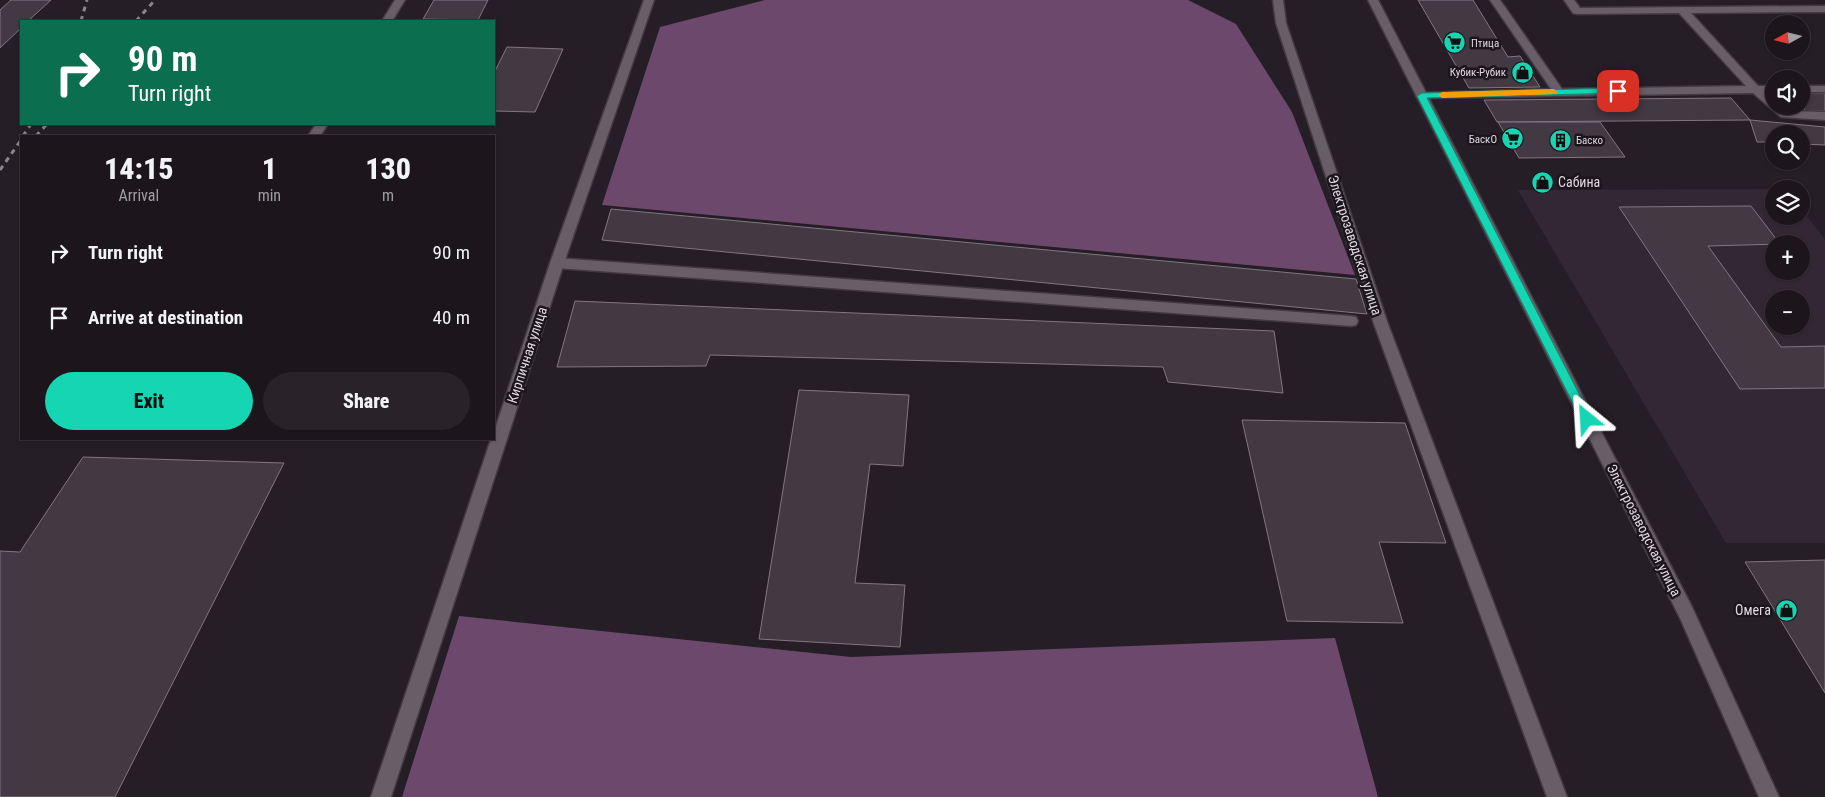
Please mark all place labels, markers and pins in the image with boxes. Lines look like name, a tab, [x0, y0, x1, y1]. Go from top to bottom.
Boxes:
supermarket icon: Птица	[1443, 31, 1467, 55]
place label: Птица	[1471, 37, 1499, 50]
shop icon: Кубик-Рубик	[1510, 60, 1534, 84]
place label: Кубик-Рубик	[1450, 66, 1507, 79]
pin	[1597, 70, 1639, 112]
supermarket icon: БаскО	[1501, 127, 1525, 151]
building icon: Баско	[1548, 128, 1572, 152]
place label: БаскО	[1469, 133, 1497, 146]
place label: Баско	[1576, 134, 1604, 147]
shop icon: Сабина	[1530, 170, 1554, 194]
place label: Сабина	[1558, 174, 1600, 190]
shop icon: Омега	[1775, 598, 1799, 622]
place label: Омега	[1735, 602, 1771, 618]

